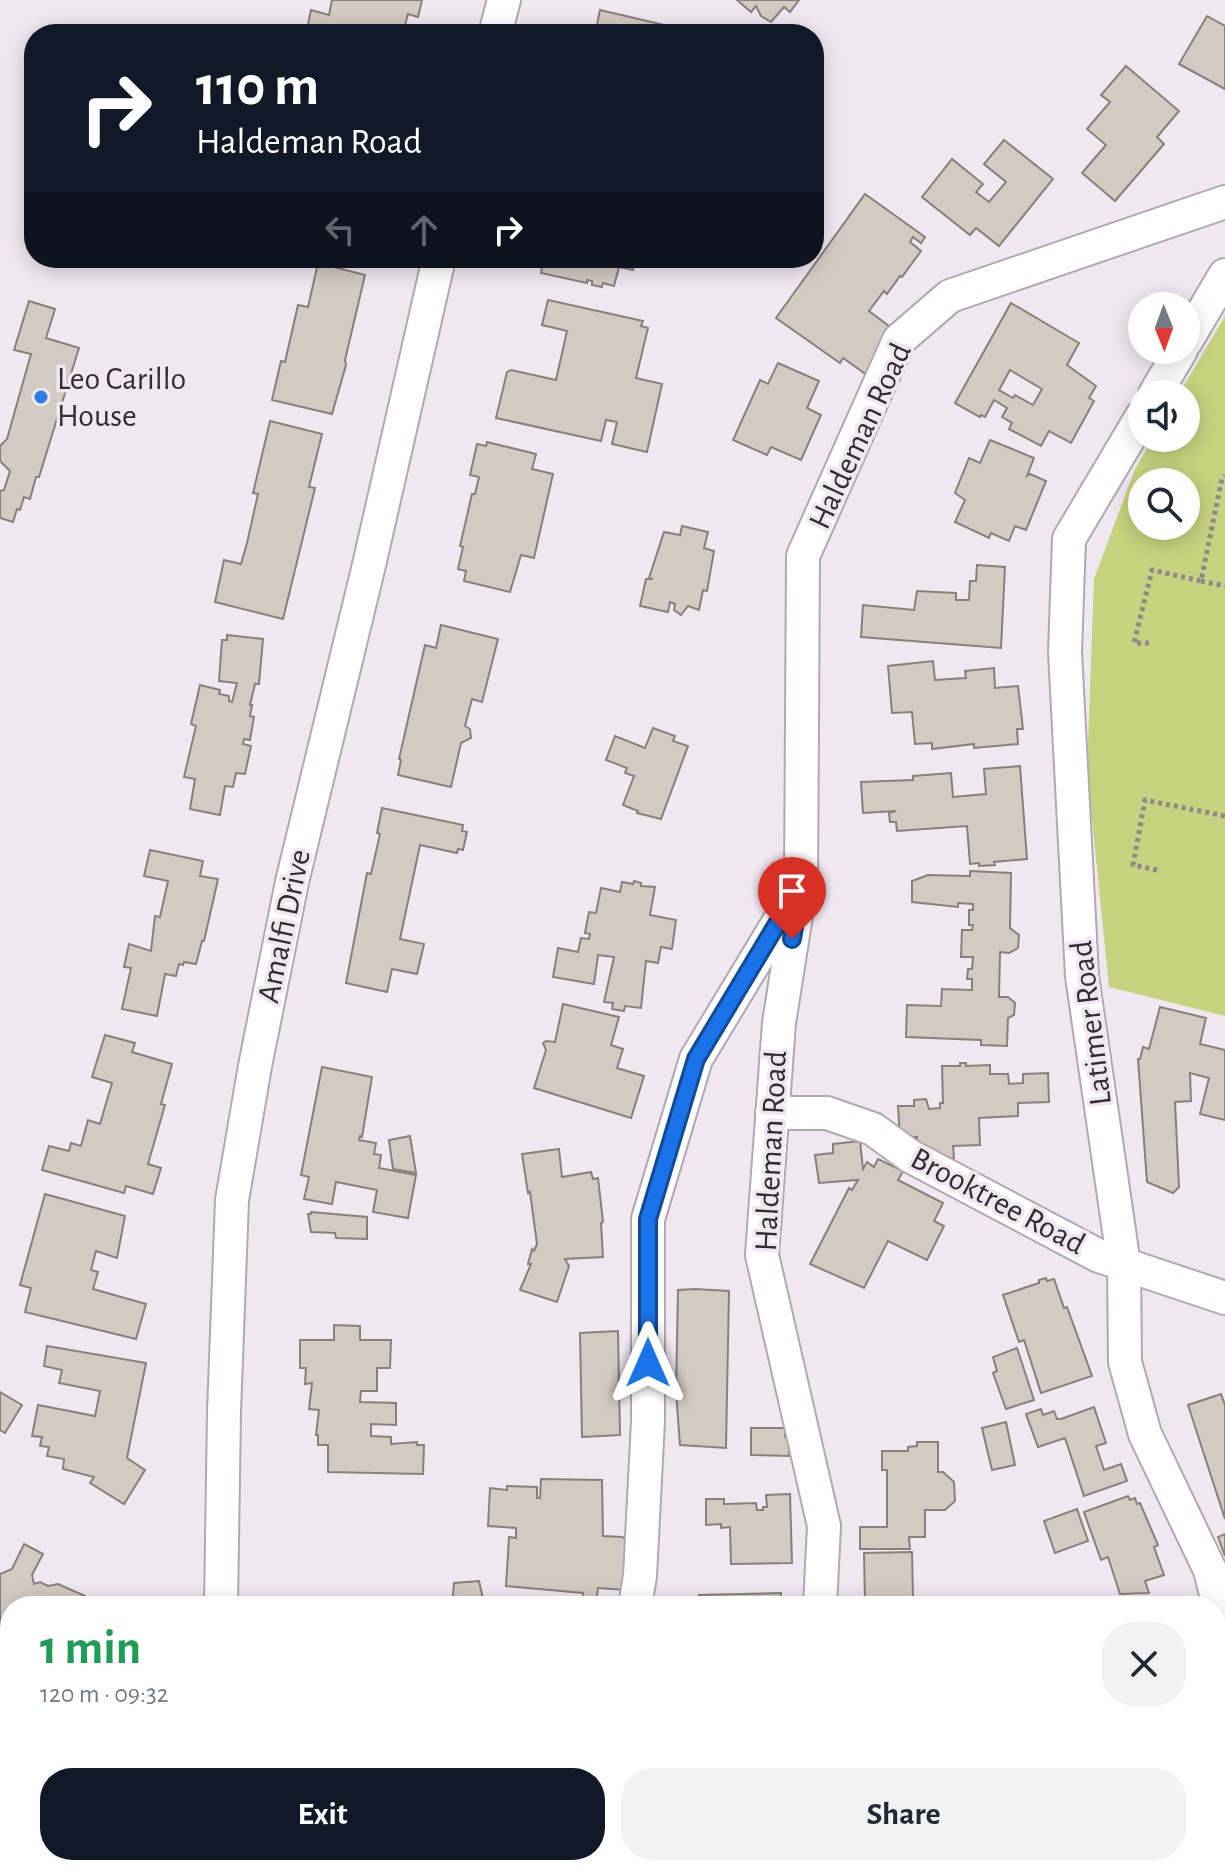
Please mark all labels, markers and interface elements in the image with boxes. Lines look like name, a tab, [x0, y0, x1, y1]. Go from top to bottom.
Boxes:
icon: right	[64, 56, 168, 160]
text: 110 m	[196, 59, 319, 115]
text: Haldeman Road	[196, 124, 422, 160]
icon: left	[318, 208, 362, 252]
icon: ahead	[402, 208, 446, 252]
icon: right	[486, 208, 530, 252]
north arrow	[1128, 292, 1200, 364]
map controls	[1128, 292, 1200, 540]
street label: Haldeman Road	[803, 338, 917, 534]
place label: Leo Carillo House	[57, 363, 186, 432]
button: sound	[1128, 380, 1200, 452]
marker: Leo Carillo House	[32, 388, 50, 406]
button: search	[1128, 468, 1200, 540]
street label: Amalfi Drive	[252, 846, 316, 1006]
pin	[758, 857, 826, 939]
icon: arrive	[770, 869, 814, 913]
street label: Latimer Road	[1065, 939, 1117, 1107]
street label: Haldeman Road	[750, 1050, 792, 1252]
street label: Brooktree Road	[906, 1142, 1090, 1260]
position arrow	[606, 1321, 690, 1405]
button: close	[1102, 1622, 1186, 1706]
text: 1 min	[40, 1625, 141, 1673]
text: 120 m · 09:32	[40, 1681, 169, 1707]
button: Exit	[40, 1768, 605, 1860]
button: Share	[621, 1768, 1186, 1860]

